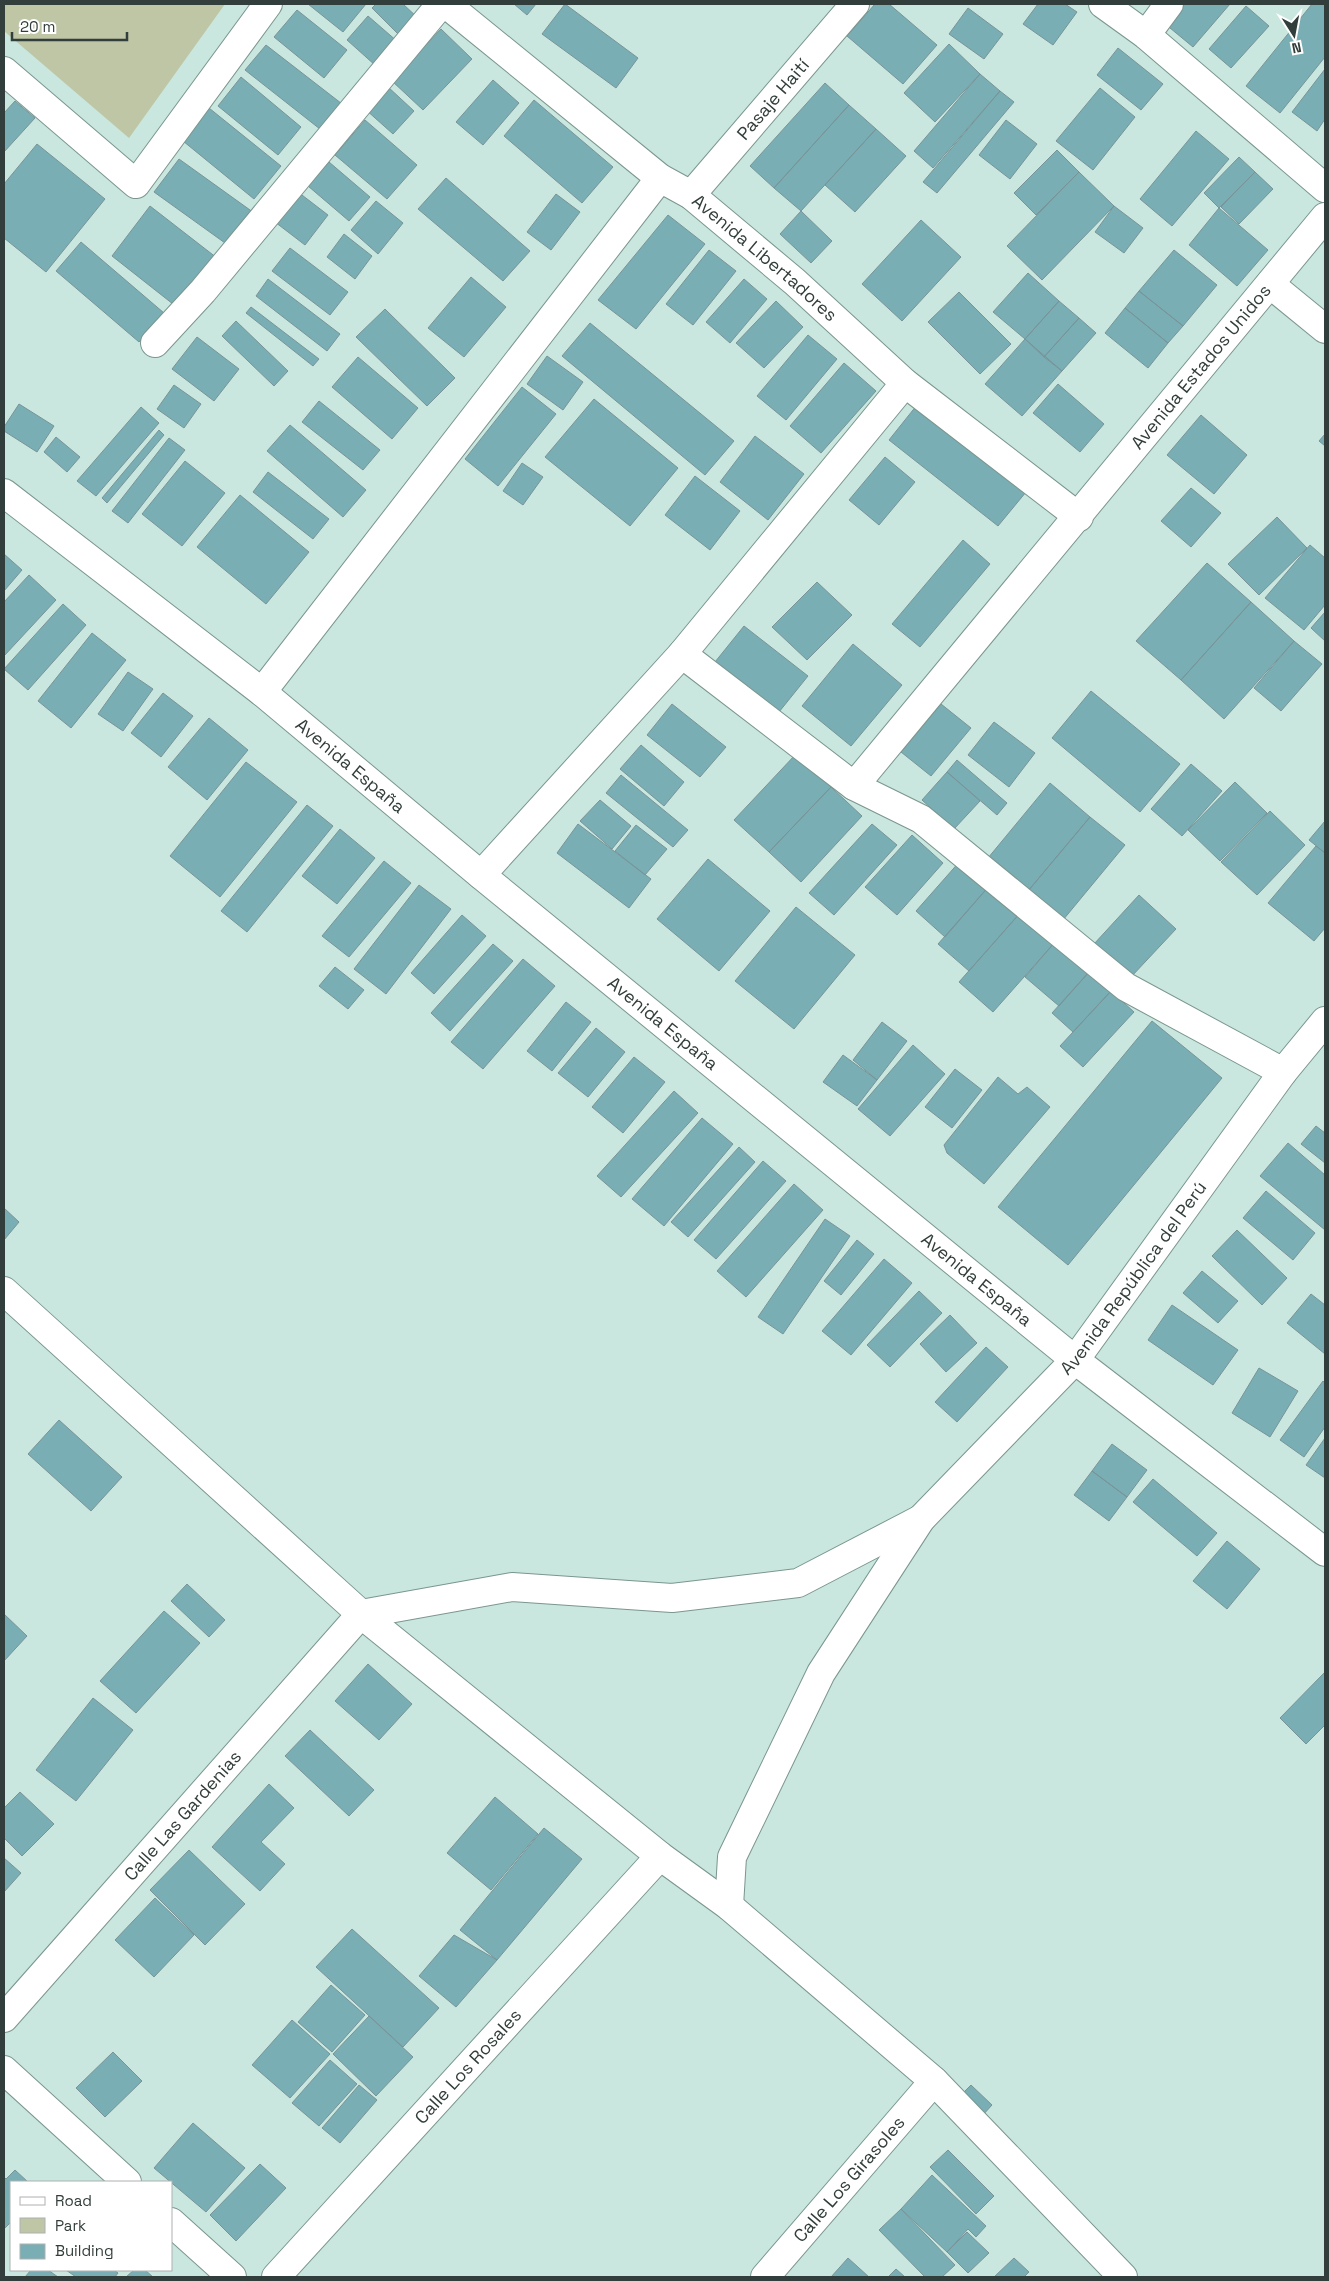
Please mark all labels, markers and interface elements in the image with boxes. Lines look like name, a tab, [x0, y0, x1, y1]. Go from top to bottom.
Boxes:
scale bar	[12, 10, 128, 42]
north arrow	[1269, 10, 1319, 60]
text: 20 m	[20, 17, 55, 36]
text: N	[1290, 38, 1303, 57]
street label: Pasaje Haití	[731, 53, 814, 144]
street label: Avenida Libertadores	[688, 189, 842, 326]
street label: Avenida Estados Unidos	[1126, 279, 1276, 454]
street label: Avenida España	[291, 713, 410, 818]
street label: Avenida España	[603, 971, 723, 1075]
street label: Avenida República del Perú	[1055, 1177, 1211, 1380]
street label: Avenida España	[917, 1227, 1037, 1331]
street label: Calle Las Gardenias	[119, 1745, 246, 1885]
street label: Calle Los Rosales	[409, 2004, 526, 2128]
street label: Calle Los Girasoles	[788, 2111, 910, 2247]
legend	[10, 2181, 172, 2271]
text: Road	[55, 2191, 92, 2210]
text: Park	[55, 2216, 86, 2235]
text: Building	[55, 2241, 114, 2260]

